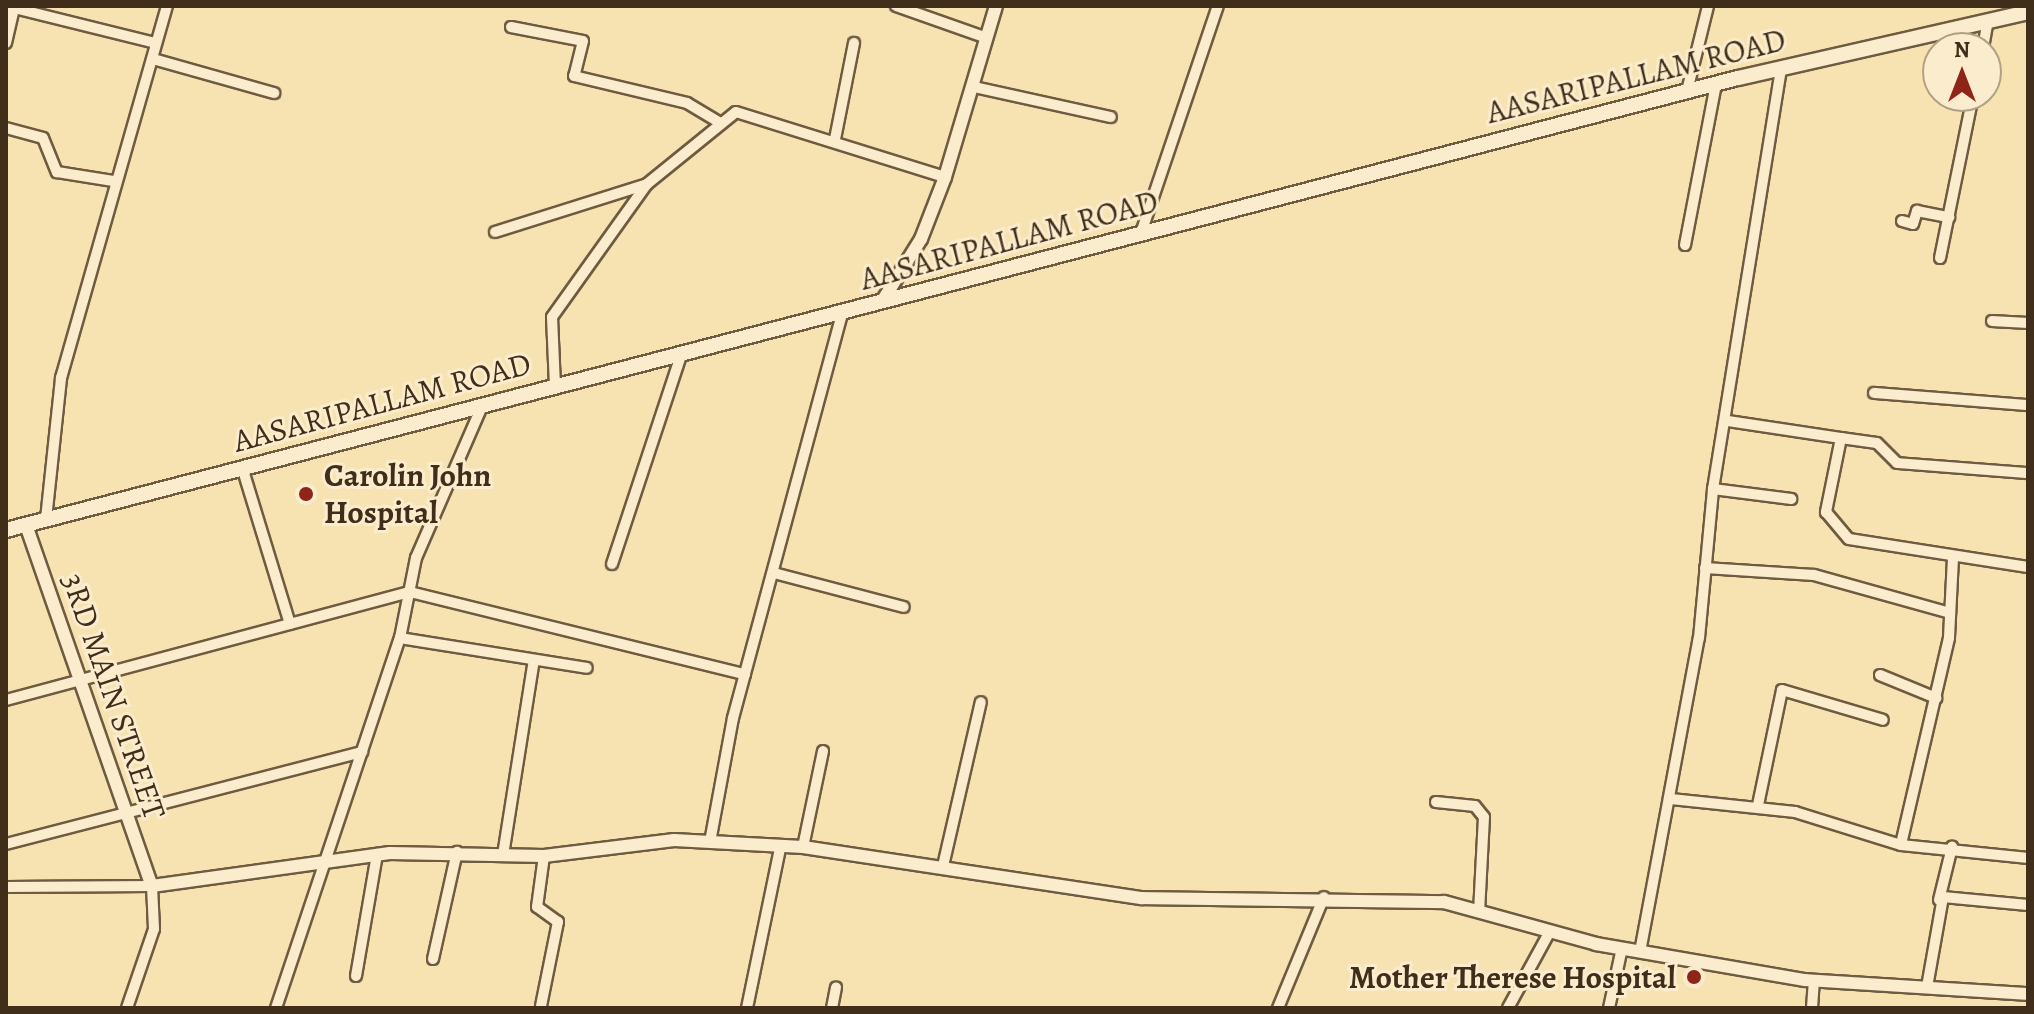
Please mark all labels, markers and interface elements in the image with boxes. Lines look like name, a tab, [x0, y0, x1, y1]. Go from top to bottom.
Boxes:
street label: AASARIPALLAM ROAD	[1483, 20, 1789, 132]
north arrow	[1922, 32, 2002, 112]
text: N	[1954, 35, 1970, 65]
street label: AASARIPALLAM ROAD	[856, 182, 1162, 298]
street label: AASARIPALLAM ROAD	[229, 344, 535, 460]
place label: Carolin John Hospital	[324, 457, 491, 532]
marker: Carolin John Hospital	[295, 483, 317, 505]
street label: 3RD MAIN STREET	[54, 568, 174, 824]
place label: Mother Therese Hospital	[1349, 958, 1676, 996]
marker: Mother Therese Hospital	[1683, 966, 1705, 988]

